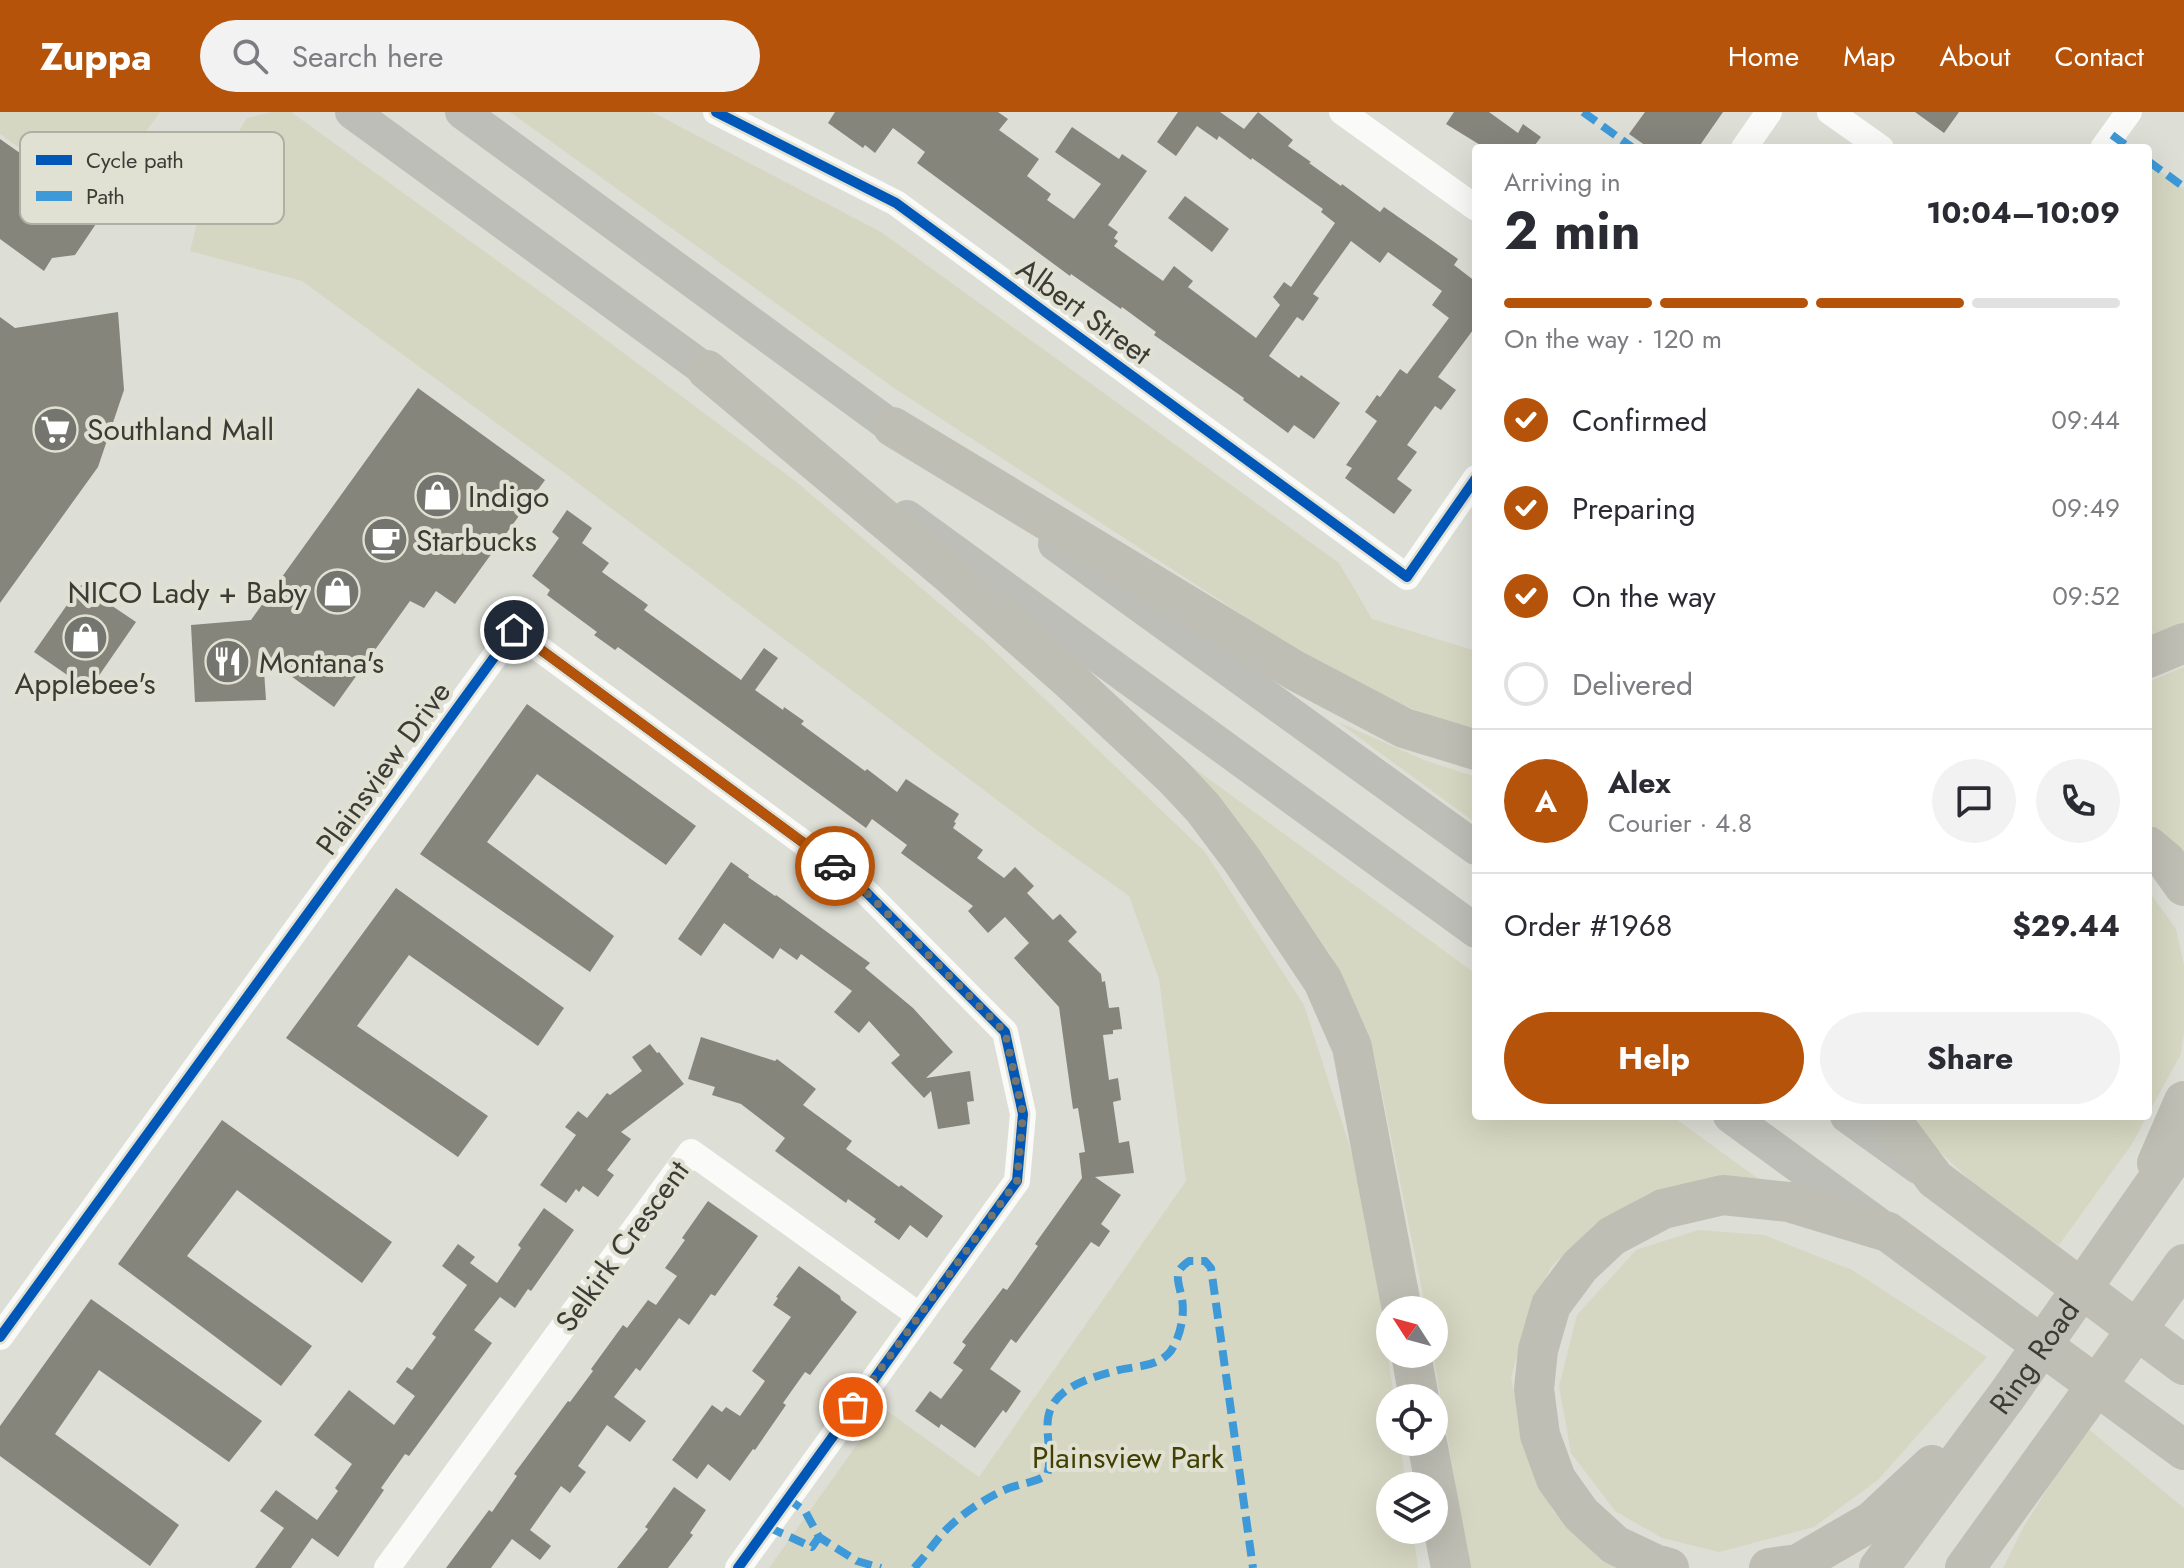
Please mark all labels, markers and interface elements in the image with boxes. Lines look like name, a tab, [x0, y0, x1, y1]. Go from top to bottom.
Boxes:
search box	[200, 20, 760, 92]
text: Zuppa	[40, 29, 152, 84]
icon: search	[228, 34, 272, 78]
text: Search here	[292, 35, 443, 78]
text: Home	[1728, 36, 1799, 77]
text: Map	[1843, 36, 1895, 77]
text: About	[1939, 36, 2011, 77]
text: Contact	[2055, 36, 2144, 77]
legend	[20, 132, 284, 224]
text: Cycle path	[86, 144, 184, 176]
text: Arriving in	[1504, 163, 1621, 201]
text: Path	[86, 180, 125, 212]
text: 10:04–10:09	[1926, 191, 2120, 234]
text: 2 min	[1504, 193, 1641, 269]
street label: Albert Street	[1008, 247, 1161, 375]
text: On the way · 120 m	[1504, 320, 1722, 358]
icon: check	[1504, 398, 1548, 442]
text: Confirmed	[1572, 399, 1707, 442]
text: 09:44	[2051, 401, 2120, 439]
supermarket icon: Southland Mall	[32, 405, 80, 453]
place label: Southland Mall	[87, 408, 274, 451]
shop icon: Indigo	[413, 472, 461, 520]
place label: Indigo	[468, 475, 549, 518]
icon: check	[1504, 486, 1548, 530]
text: Preparing	[1572, 487, 1696, 530]
text: 09:49	[2051, 489, 2120, 527]
cafe icon: Starbucks	[361, 516, 409, 564]
place label: Starbucks	[416, 519, 537, 562]
shop icon: NICO Lady + Baby	[314, 568, 362, 616]
place label: NICO Lady + Baby	[67, 571, 308, 614]
icon: check	[1504, 574, 1548, 618]
text: On the way	[1572, 575, 1716, 618]
text: 09:52	[2052, 577, 2120, 615]
pin	[480, 596, 548, 664]
icon: home	[492, 608, 536, 652]
shop icon: Applebee's	[61, 613, 109, 661]
restaurant icon: Montana's	[204, 638, 252, 686]
place label: Montana's	[259, 641, 384, 684]
place label: Applebee's	[14, 662, 156, 705]
text: Delivered	[1572, 663, 1693, 706]
street label: Plainsview Drive	[305, 672, 461, 864]
button: chat	[1932, 759, 2016, 843]
button: phone	[2036, 759, 2120, 843]
text: Alex	[1608, 761, 1671, 804]
text: A	[1535, 780, 1557, 823]
text: Courier · 4.8	[1608, 804, 1752, 842]
courier	[795, 826, 875, 906]
icon: car	[813, 844, 857, 888]
text: Order #1968	[1504, 904, 1672, 947]
text: $29.44	[2012, 904, 2120, 947]
button: Help	[1504, 1012, 1804, 1104]
button: Share	[1820, 1012, 2120, 1104]
street label: Selkirk Crescent	[545, 1151, 700, 1341]
street label: Ring Road	[1979, 1291, 2089, 1423]
north arrow	[1376, 1296, 1448, 1368]
map controls	[1376, 1296, 1448, 1544]
pin	[819, 1373, 887, 1441]
button: locate	[1376, 1384, 1448, 1456]
icon: bag	[831, 1385, 875, 1429]
park label: Plainsview Park	[1032, 1436, 1225, 1479]
button: layers	[1376, 1472, 1448, 1544]

